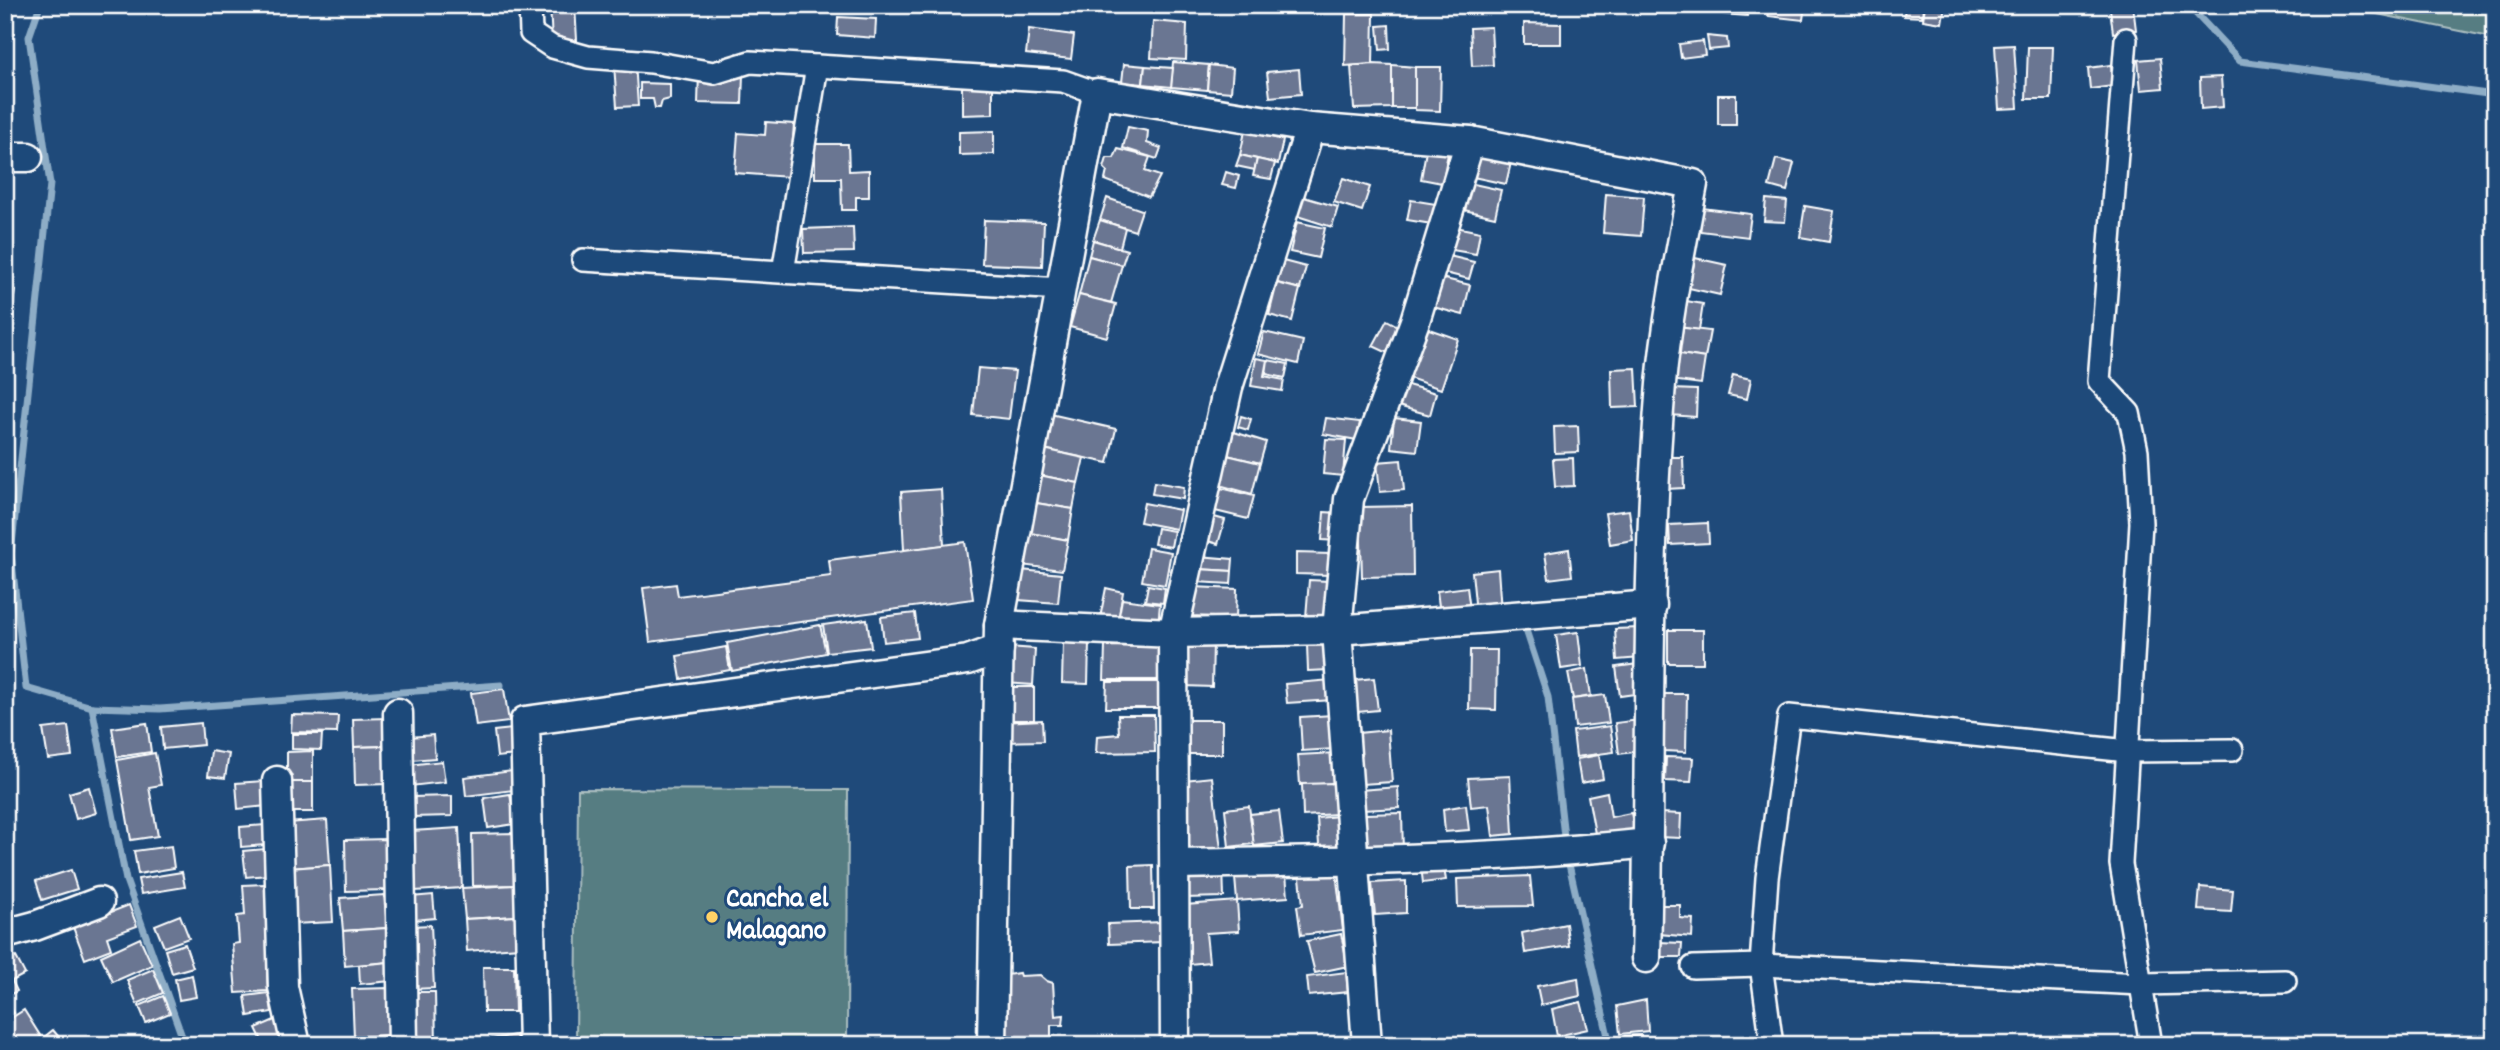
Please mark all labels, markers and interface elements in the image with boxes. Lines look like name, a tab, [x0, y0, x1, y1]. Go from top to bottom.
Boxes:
place label: Cancha el Malagano	[726, 881, 829, 953]
marker: Cancha el Malagano	[704, 909, 720, 925]

